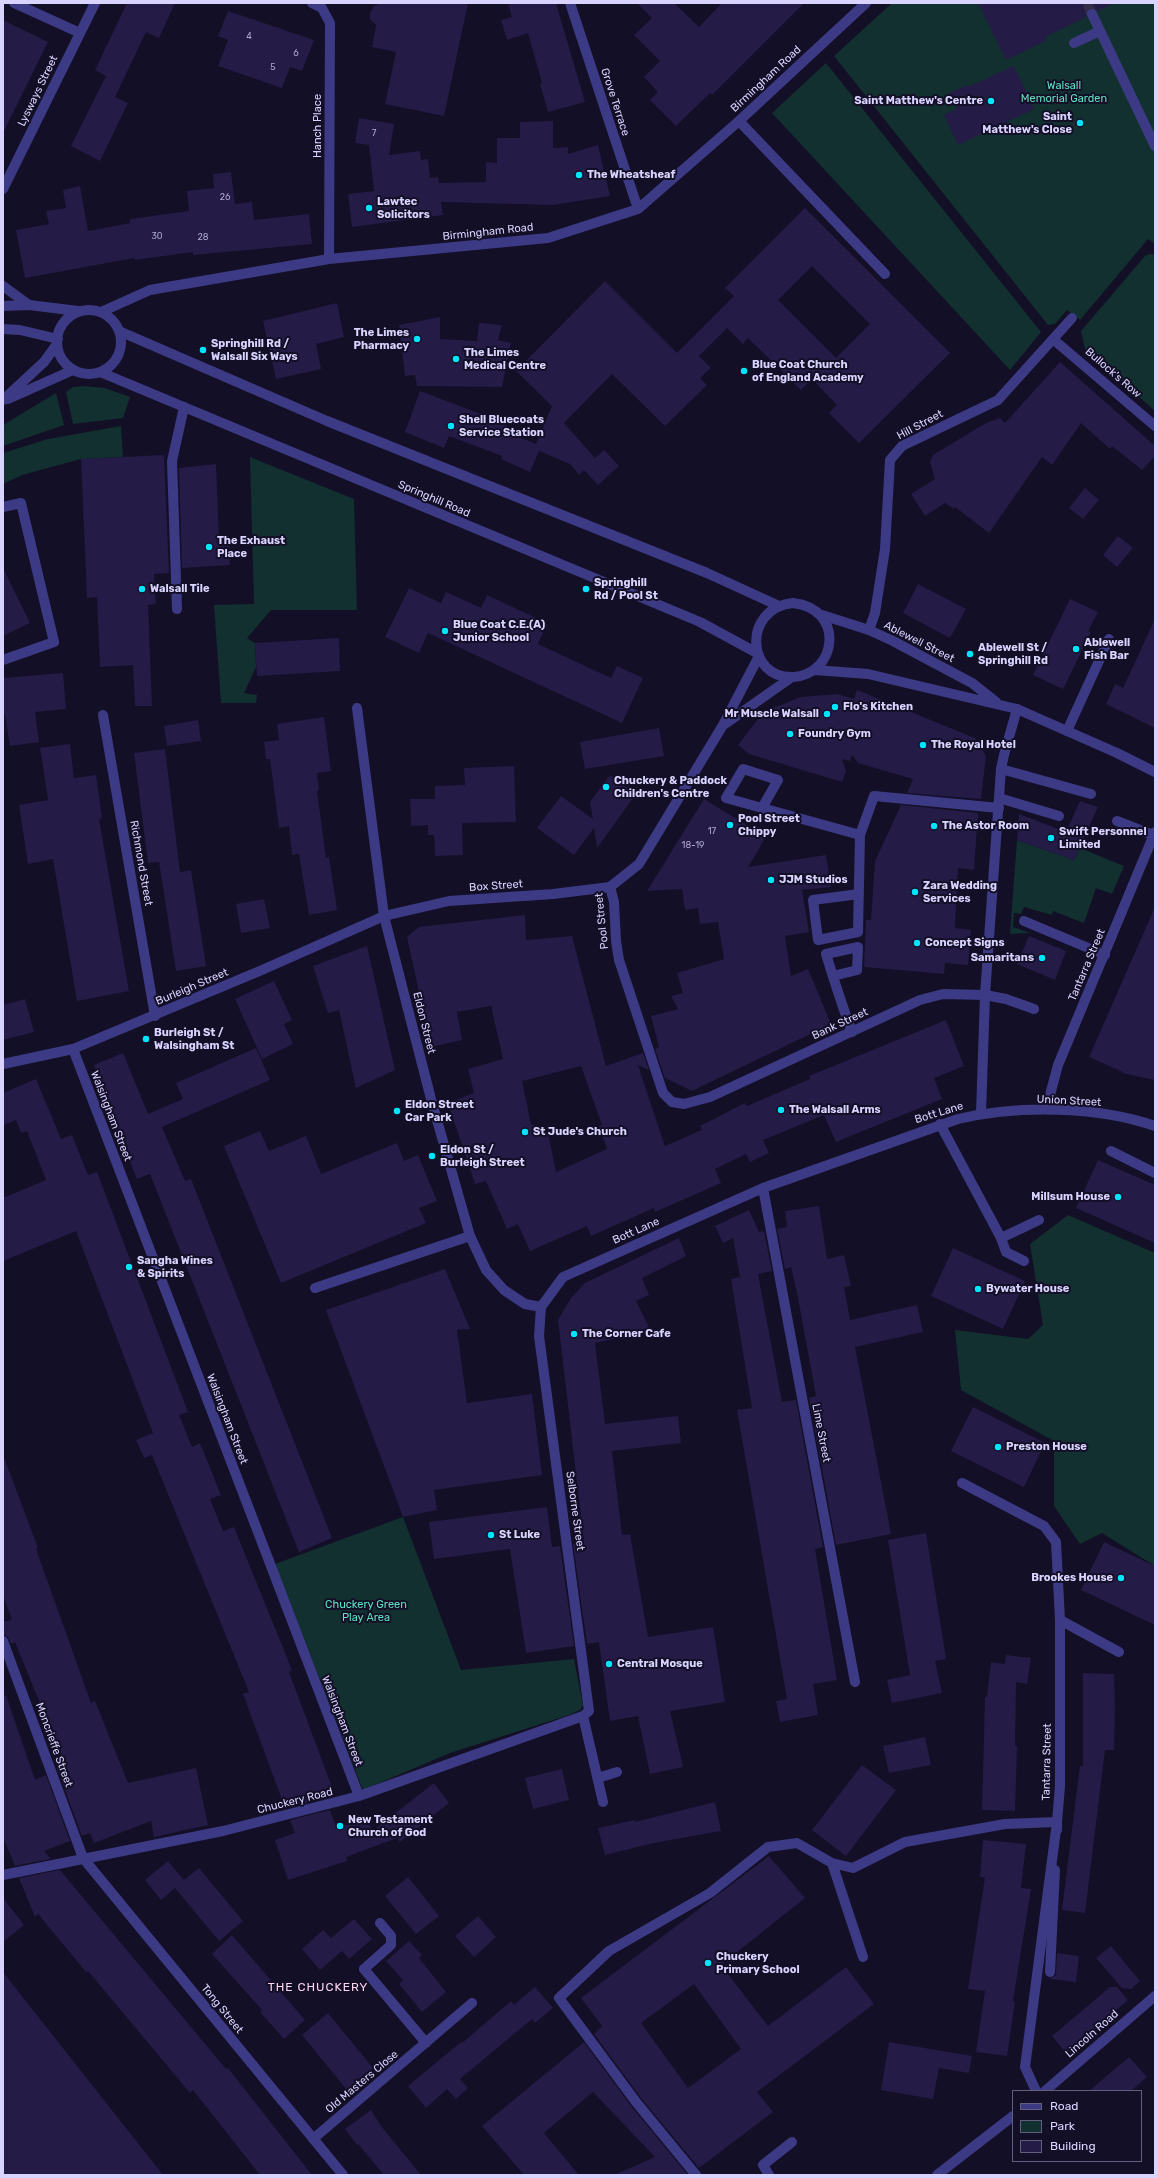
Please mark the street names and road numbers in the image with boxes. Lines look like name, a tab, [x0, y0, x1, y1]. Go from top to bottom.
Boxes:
street label: Birmingham Road	[728, 43, 804, 115]
street label: Lysways Street	[15, 53, 61, 129]
street label: Grove Terrace	[598, 66, 632, 138]
street label: Hanch Place	[311, 94, 325, 158]
street label: Birmingham Road	[442, 221, 534, 243]
street label: Bullock's Row	[1082, 345, 1144, 401]
street label: Hill Street	[895, 407, 945, 443]
street label: Springhill Road	[396, 478, 472, 520]
street label: Ablewell Street	[882, 619, 956, 665]
street label: Richmond Street	[127, 819, 155, 907]
street label: Box Street	[469, 878, 523, 894]
street label: Pool Street	[592, 892, 612, 950]
street label: Tantarra Street	[1066, 927, 1108, 1003]
street label: Burleigh Street	[154, 966, 230, 1008]
street label: Eldon Street	[410, 991, 438, 1055]
street label: Bank Street	[810, 1005, 870, 1043]
street label: Walsingham Street	[88, 1069, 134, 1163]
street label: Union Street	[1036, 1093, 1102, 1109]
street label: Bott Lane	[913, 1099, 965, 1127]
street label: Bott Lane	[610, 1215, 662, 1247]
street label: Walsingham Street	[204, 1372, 250, 1466]
street label: Lime Street	[809, 1403, 833, 1463]
street label: Selborne Street	[563, 1470, 587, 1552]
street label: Walsingham Street	[319, 1674, 365, 1768]
street label: Moncrieffe Street	[33, 1701, 75, 1789]
street label: Tantarra Street	[1040, 1723, 1054, 1801]
street label: Chuckery Road	[256, 1785, 334, 1817]
street label: Tong Street	[198, 1982, 246, 2036]
street label: Lincoln Road	[1063, 2007, 1121, 2061]
street label: Old Masters Close	[323, 2048, 401, 2116]

